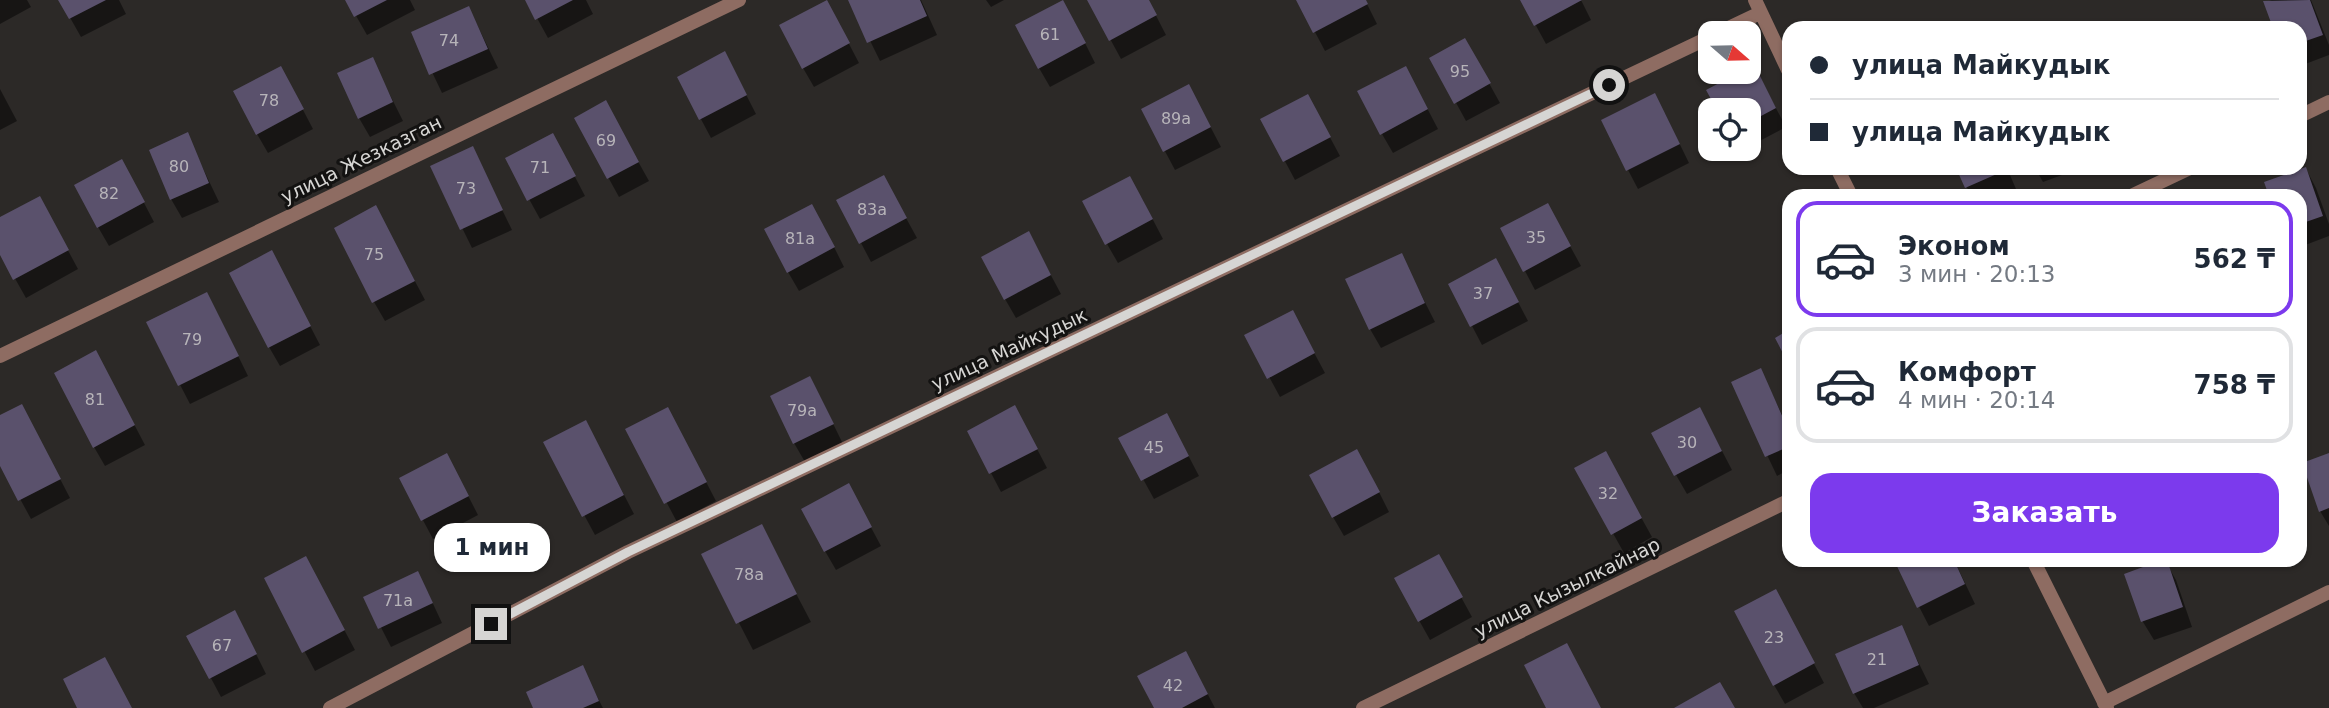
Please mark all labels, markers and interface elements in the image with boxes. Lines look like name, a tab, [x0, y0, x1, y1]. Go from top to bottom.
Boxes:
north arrow	[1698, 21, 1760, 84]
map controls	[1698, 21, 1761, 161]
house number: 61	[1040, 25, 1060, 44]
house number: 74	[439, 31, 459, 50]
text: улица Майкудык	[1852, 50, 2110, 80]
house number: 95	[1450, 62, 1470, 81]
route start	[1593, 69, 1625, 101]
house number: 78	[259, 91, 279, 110]
button: locate	[1698, 98, 1761, 161]
house number: 89а	[1161, 109, 1191, 128]
street label: улица Жезказган	[277, 111, 445, 207]
text: улица Майкудык	[1852, 117, 2110, 147]
house number: 69	[596, 131, 616, 150]
house number: 80	[169, 157, 189, 176]
house number: 71	[530, 158, 550, 177]
house number: 73	[456, 179, 476, 198]
house number: 82	[99, 184, 119, 203]
house number: 83а	[857, 200, 887, 219]
house number: 35	[1526, 228, 1546, 247]
icon: car	[1814, 228, 1877, 291]
house number: 81а	[785, 229, 815, 248]
text: Эконом	[1898, 231, 2010, 261]
text: 562 ₸	[2194, 244, 2275, 274]
house number: 75	[364, 245, 384, 264]
text: 3 мин · 20:13	[1898, 261, 2056, 287]
house number: 37	[1473, 284, 1493, 303]
street label: улица Майкудык	[928, 303, 1090, 395]
house number: 79	[182, 330, 202, 349]
icon: car	[1814, 354, 1877, 417]
text: Комфорт	[1898, 357, 2036, 387]
text: 758 ₸	[2194, 370, 2275, 400]
text: 4 мин · 20:14	[1898, 387, 2056, 413]
house number: 81	[85, 390, 105, 409]
house number: 79а	[787, 401, 817, 420]
house number: 30	[1677, 433, 1697, 452]
house number: 45	[1144, 438, 1164, 457]
button: Заказать	[1810, 473, 2279, 553]
house number: 32	[1598, 484, 1618, 503]
callout: 1 мин	[433, 522, 549, 572]
street label: улица Кызылкайнар	[1471, 532, 1663, 642]
text: 1 мин	[455, 534, 529, 560]
house number: 78а	[734, 565, 764, 584]
house number: 71а	[383, 591, 413, 610]
route end	[475, 608, 507, 640]
house number: 23	[1764, 628, 1784, 647]
house number: 67	[212, 636, 232, 655]
house number: 21	[1867, 650, 1887, 669]
house number: 42	[1163, 676, 1183, 695]

